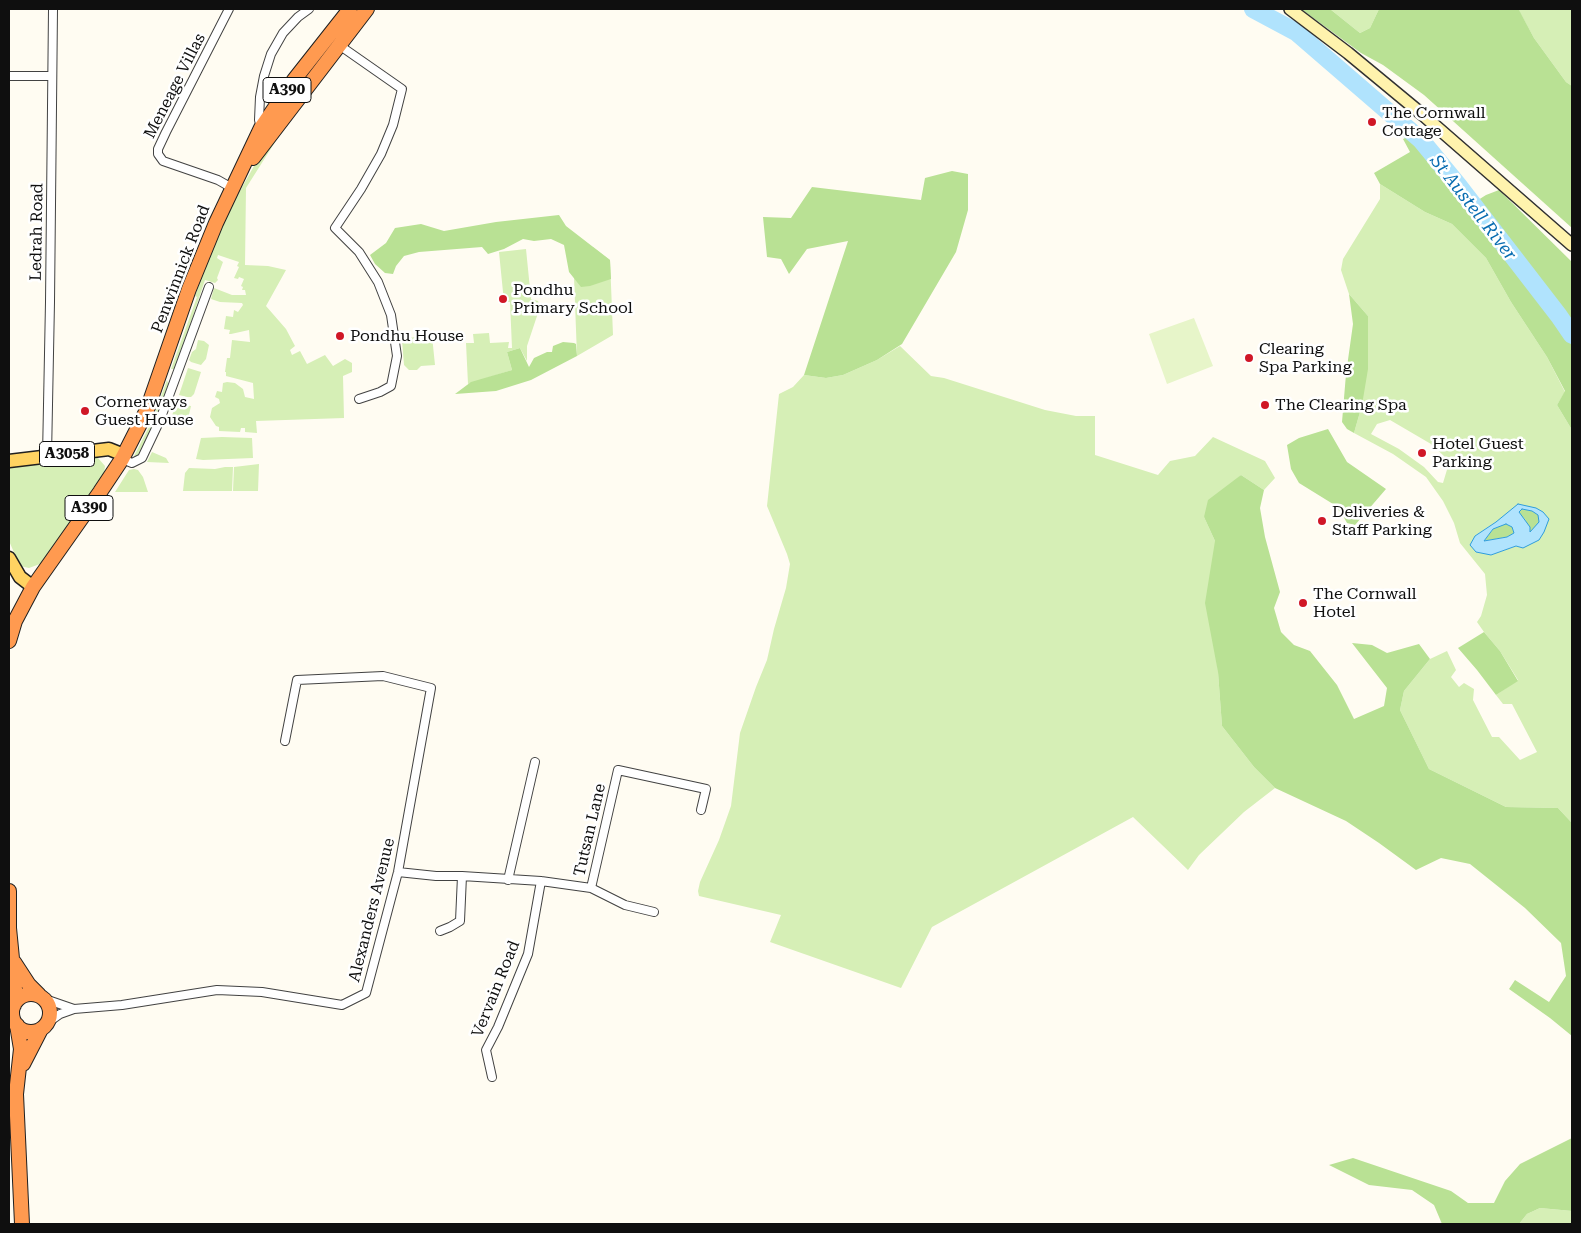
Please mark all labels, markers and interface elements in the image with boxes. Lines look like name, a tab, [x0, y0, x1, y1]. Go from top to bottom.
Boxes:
street label: Meneage Villas	[140, 30, 210, 142]
road number: A390	[263, 78, 311, 102]
place label: The Cornwall Cottage	[1382, 103, 1486, 141]
marker: The Cornwall Cottage	[1366, 116, 1378, 128]
water label: St Austell River	[1425, 151, 1521, 265]
street label: Ledrah Road	[27, 183, 47, 281]
street label: Penwinnick Road	[148, 202, 214, 336]
place label: Pondhu Primary School	[513, 280, 633, 318]
marker: Pondhu Primary School	[497, 293, 509, 305]
place label: Pondhu House	[350, 326, 464, 346]
marker: Pondhu House	[334, 330, 346, 342]
place label: Clearing Spa Parking	[1259, 339, 1352, 377]
marker: Clearing Spa Parking	[1243, 352, 1255, 364]
place label: Cornerways Guest House	[95, 392, 194, 430]
place label: The Clearing Spa	[1275, 395, 1407, 415]
marker: The Clearing Spa	[1259, 399, 1271, 411]
marker: Cornerways Guest House	[79, 405, 91, 417]
place label: Hotel Guest Parking	[1432, 434, 1524, 472]
road number: A3058	[40, 442, 94, 466]
marker: Hotel Guest Parking	[1416, 447, 1428, 459]
road number: A390	[65, 496, 113, 520]
place label: Deliveries & Staff Parking	[1332, 502, 1432, 540]
marker: Deliveries & Staff Parking	[1316, 515, 1328, 527]
place label: The Cornwall Hotel	[1313, 584, 1417, 622]
marker: The Cornwall Hotel	[1297, 597, 1309, 609]
street label: Tutsan Lane	[570, 782, 610, 878]
street label: Alexanders Avenue	[345, 836, 399, 984]
street label: Vervain Road	[468, 938, 524, 1040]

